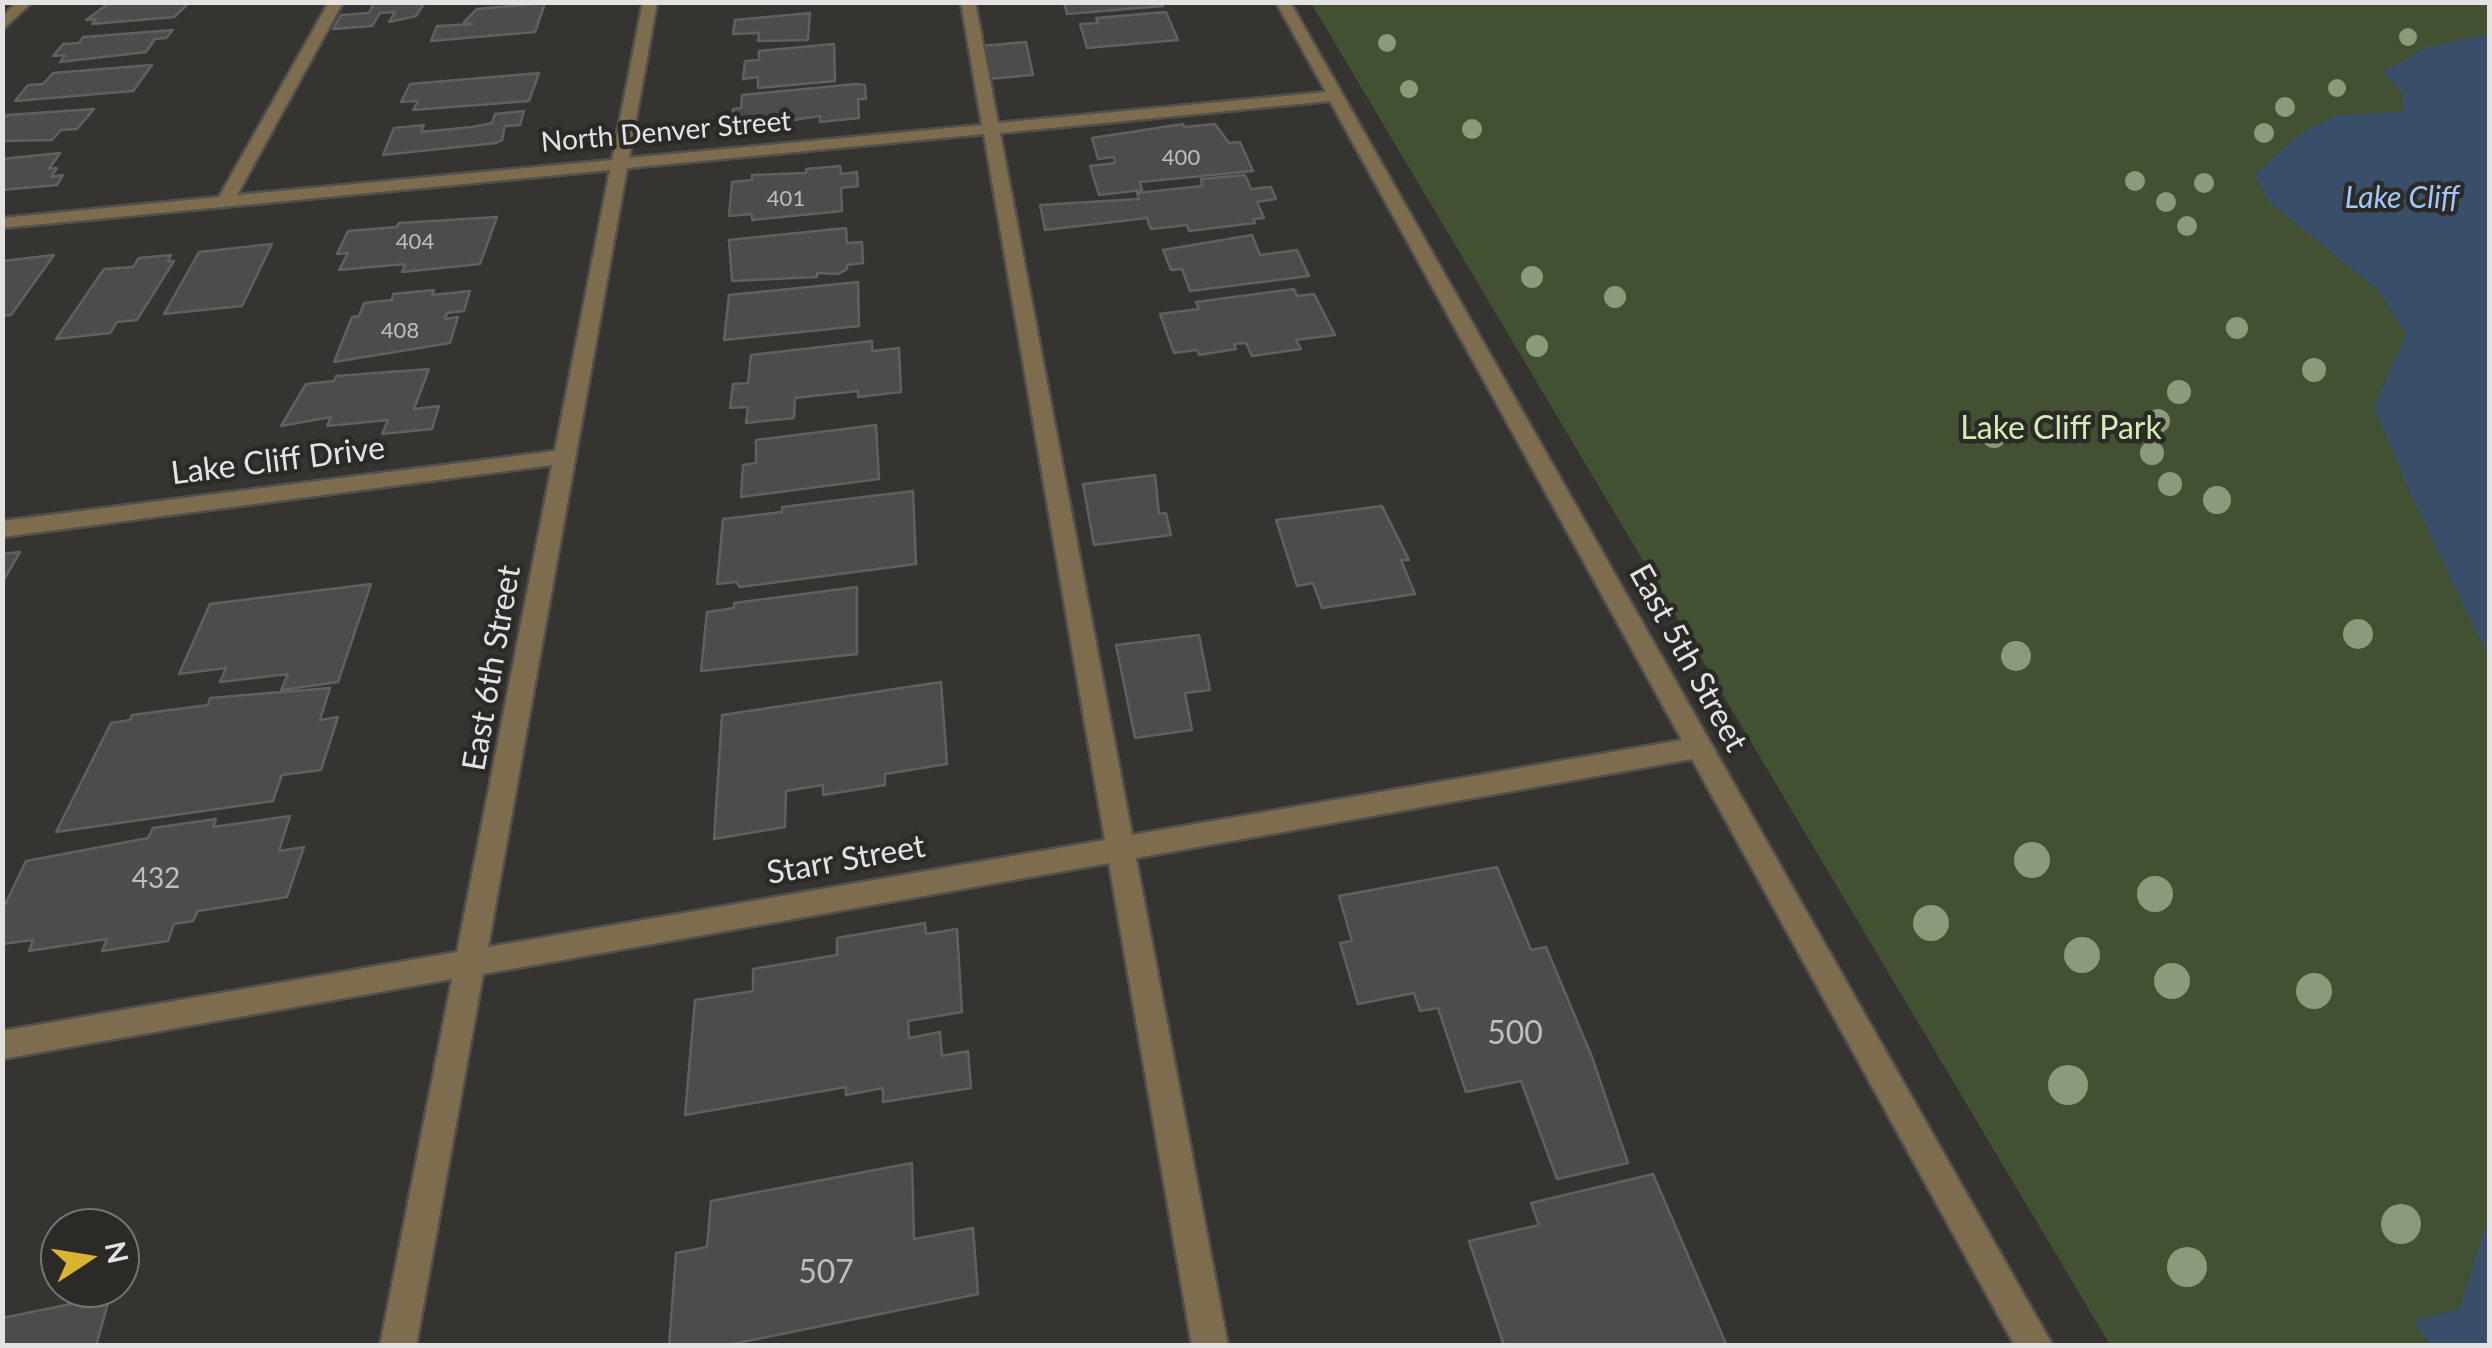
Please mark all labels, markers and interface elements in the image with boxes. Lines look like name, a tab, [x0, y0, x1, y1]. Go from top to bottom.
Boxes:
street label: North Denver Street	[540, 104, 792, 160]
house number: 400	[1162, 145, 1200, 171]
water label: Lake Cliff	[2345, 180, 2459, 216]
house number: 401	[767, 186, 805, 212]
house number: 404	[396, 229, 434, 255]
house number: 408	[381, 318, 419, 344]
park label: Lake Cliff Park	[1960, 410, 2162, 448]
street label: Lake Cliff Drive	[169, 429, 387, 493]
street label: East 5th Street	[1621, 558, 1755, 758]
street label: East 6th Street	[455, 562, 529, 774]
street label: Starr Street	[764, 827, 928, 893]
house number: 432	[132, 862, 180, 896]
house number: 500	[1487, 1015, 1543, 1053]
north arrow	[40, 1208, 140, 1308]
text: N	[99, 1238, 136, 1266]
house number: 507	[798, 1254, 854, 1292]

